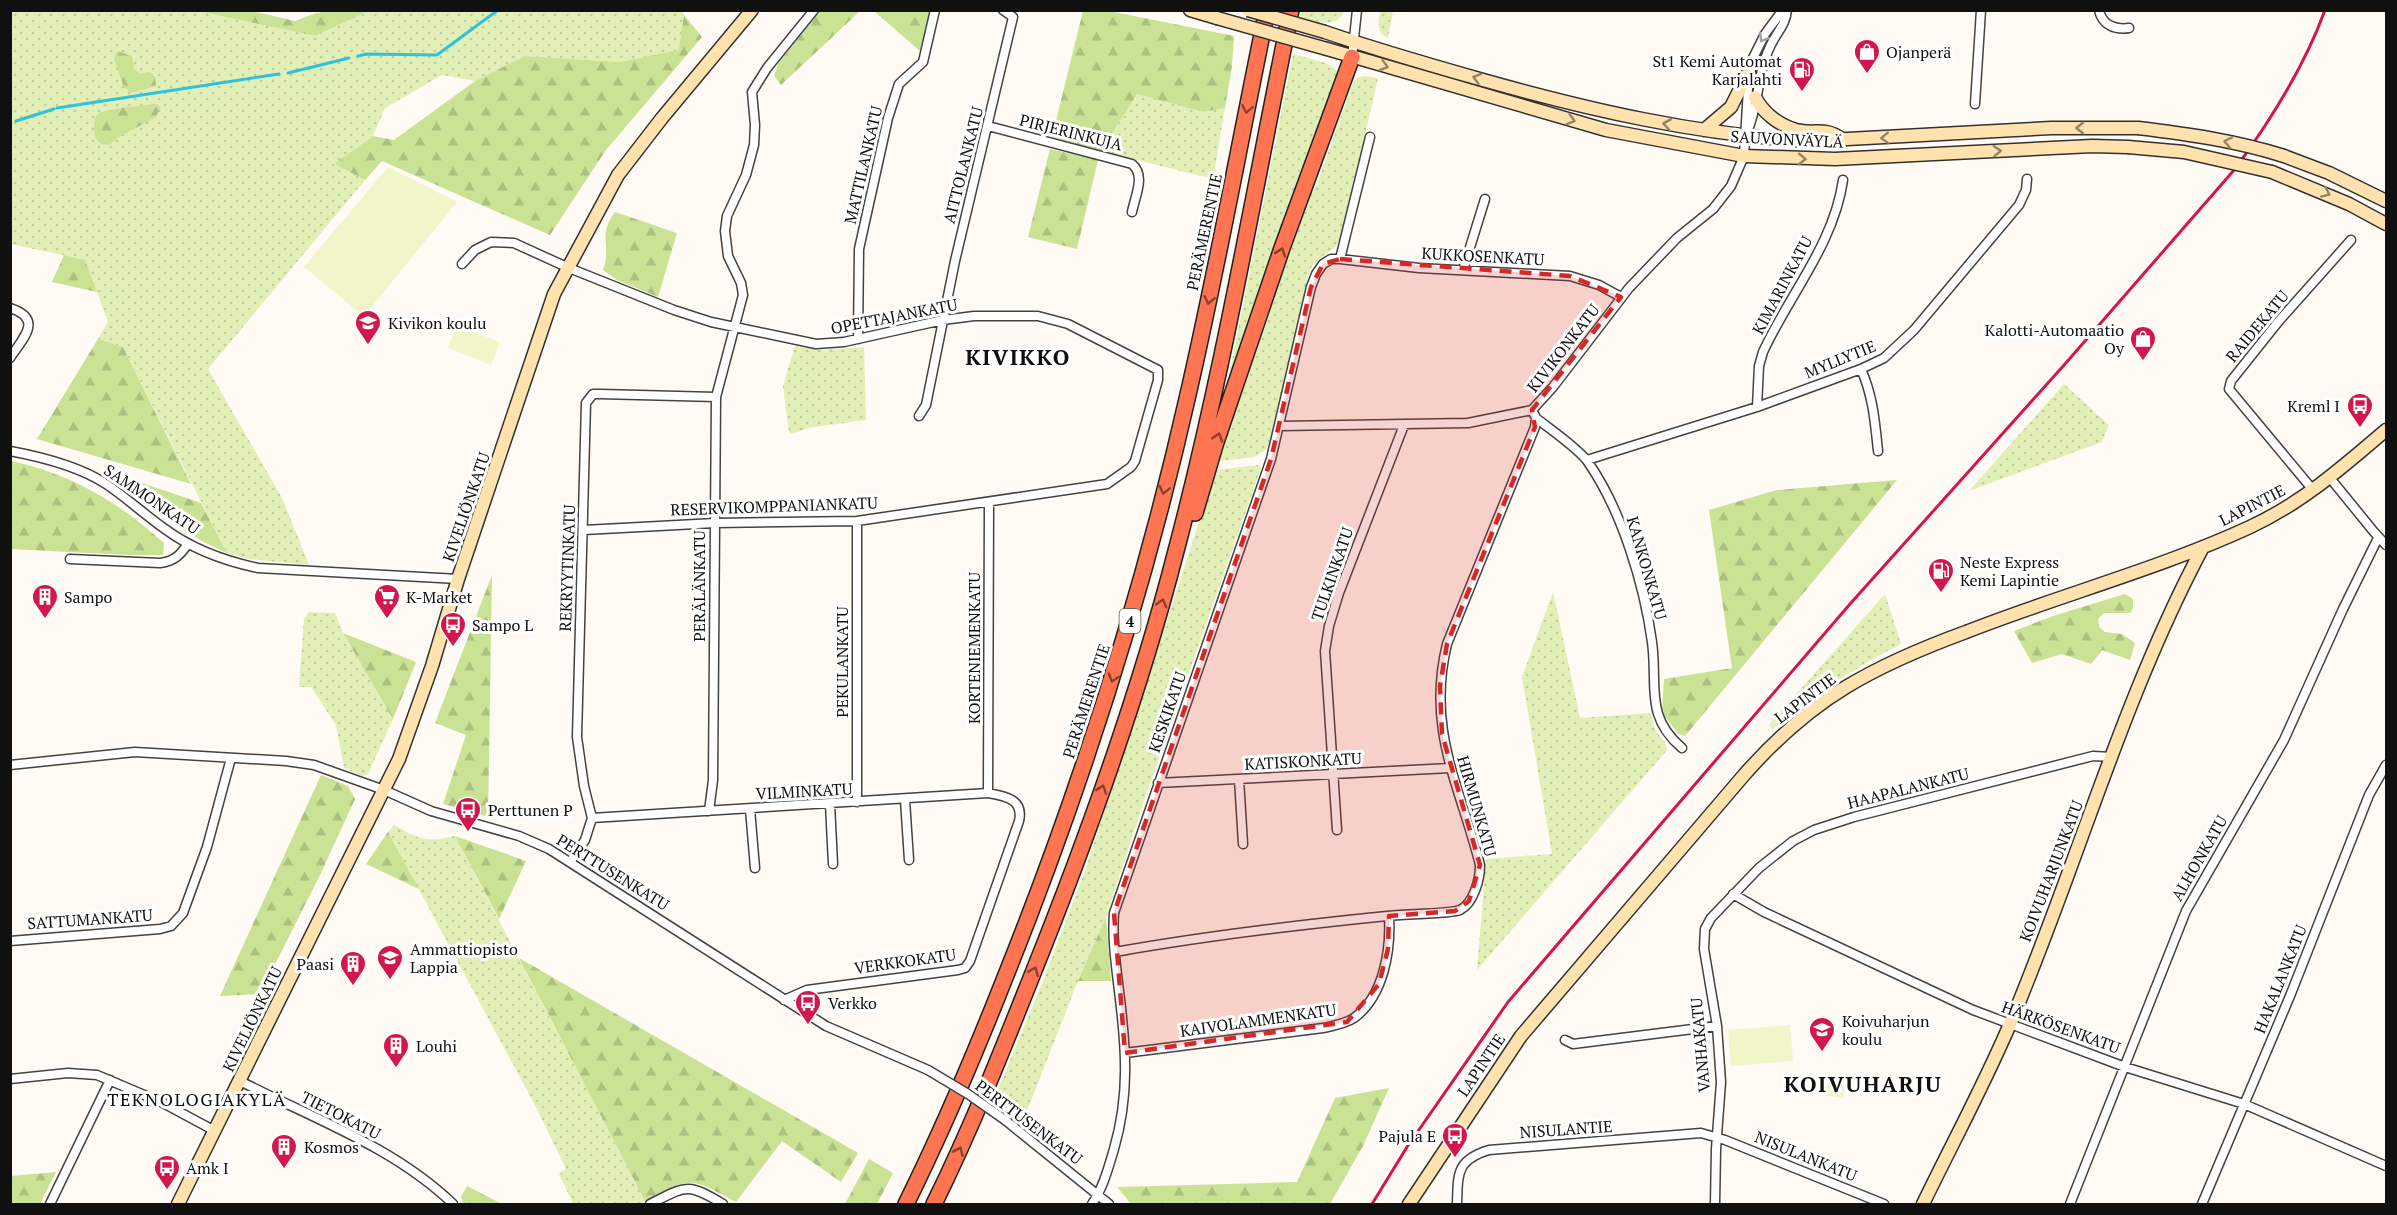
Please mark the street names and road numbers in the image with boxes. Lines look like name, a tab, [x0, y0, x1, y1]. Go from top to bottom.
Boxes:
street label: MATTILANKATU	[839, 104, 887, 226]
street label: AITTOLANKATU	[938, 104, 988, 226]
street label: PIRJERINKUJA	[1017, 109, 1125, 155]
street label: SAUVONVÄYLÄ	[1730, 125, 1844, 153]
street label: PERÄMERENTIE	[1181, 171, 1227, 293]
street label: KIMARINKATU	[1747, 232, 1817, 338]
street label: KUKKOSENKATU	[1421, 242, 1545, 270]
street label: RAIDEKATU	[2220, 285, 2294, 367]
street label: OPETTAJANKATU	[829, 293, 959, 339]
street label: KIVIKONKATU	[1522, 299, 1604, 397]
street label: MYLLYTIE	[1801, 335, 1879, 383]
street label: KIVELIÖNKATU	[437, 449, 495, 565]
street label: SAMMONKATU	[100, 459, 204, 539]
street label: LAPINTIE	[2215, 479, 2289, 531]
street label: RESERVIKOMPPANIANKATU	[670, 491, 878, 521]
street label: REKRYYTINKATU	[554, 504, 580, 632]
street label: KANKONKATU	[1622, 514, 1672, 622]
street label: TULKINKATU	[1306, 524, 1358, 624]
street label: PERÄLÄNKATU	[688, 530, 710, 642]
street label: KORTENIEMENKATU	[963, 572, 985, 724]
street label: PEKULANKATU	[831, 606, 853, 718]
road number: 4	[1120, 609, 1140, 633]
street label: PERÄMERENTIE	[1057, 641, 1115, 761]
street label: KESKIKATU	[1143, 668, 1191, 756]
street label: LAPINTIE	[1770, 668, 1840, 728]
street label: KATISKONKATU	[1244, 747, 1362, 775]
street label: HIRMUNKATU	[1452, 753, 1502, 859]
street label: HAAPALANKATU	[1845, 762, 1971, 814]
street label: VILMINKATU	[755, 777, 853, 805]
street label: KOIVUHARJUNKATU	[2014, 797, 2088, 945]
street label: ALHONKATU	[2166, 811, 2232, 905]
street label: PERTTUSENKATU	[553, 829, 674, 916]
street label: SATTUMANKATU	[27, 904, 154, 934]
street label: HAKALANKATU	[2248, 921, 2312, 1037]
street label: VERKKOKATU	[853, 943, 958, 979]
street label: KIVELIÖNKATU	[217, 963, 287, 1075]
street label: HÄRKÖSENKATU	[1999, 995, 2123, 1059]
street label: VANHAKATU	[1685, 997, 1715, 1093]
street label: KAIVOLAMMENKATU	[1179, 998, 1338, 1042]
street label: LAPINTIE	[1452, 1029, 1510, 1101]
street label: PERTTUSENKATU	[971, 1074, 1087, 1170]
street label: TIETOKATU	[297, 1086, 385, 1145]
street label: NISULANTIE	[1519, 1115, 1613, 1143]
street label: NISULANKATU	[1752, 1126, 1861, 1187]

